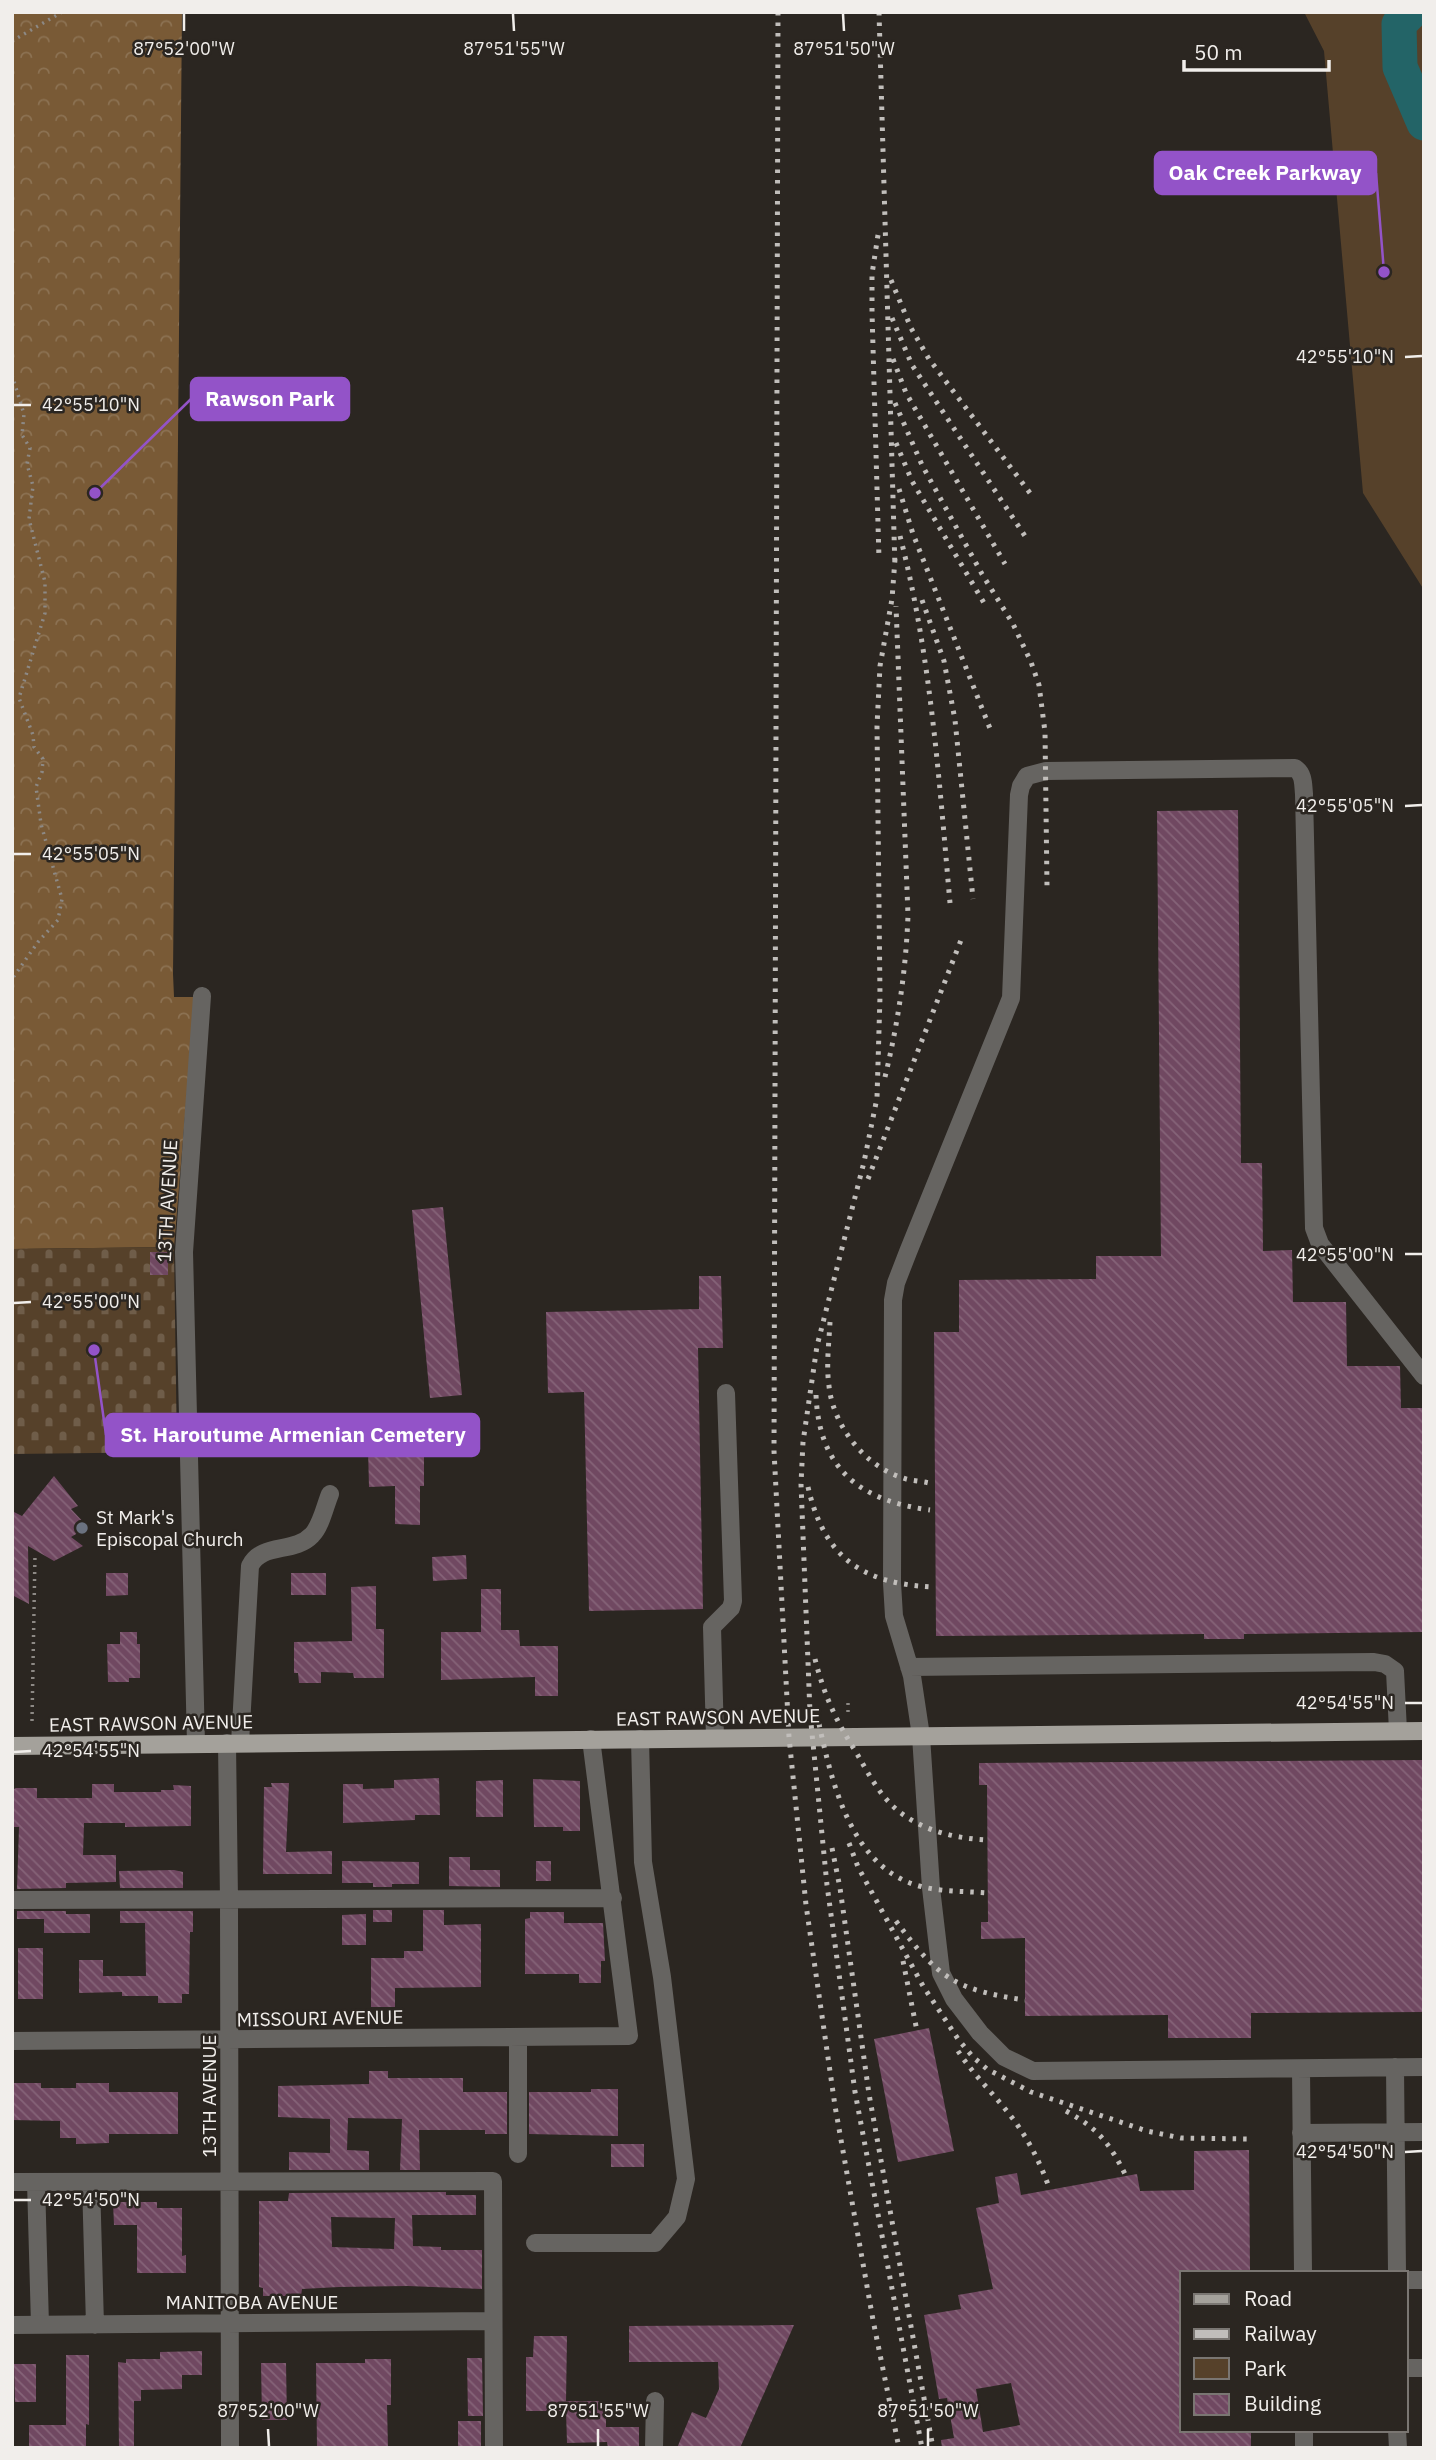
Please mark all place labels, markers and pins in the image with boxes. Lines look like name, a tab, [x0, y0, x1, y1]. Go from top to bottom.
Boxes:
callout: Oak Creek Parkway	[1155, 152, 1376, 194]
callout: Rawson Park	[191, 378, 349, 420]
callout: St. Haroutume Armenian Cemetery	[106, 1414, 479, 1456]
place label: St Mark's Episcopal Church	[96, 1505, 244, 1551]
marker: St Mark's Episcopal Church	[74, 1520, 90, 1536]

